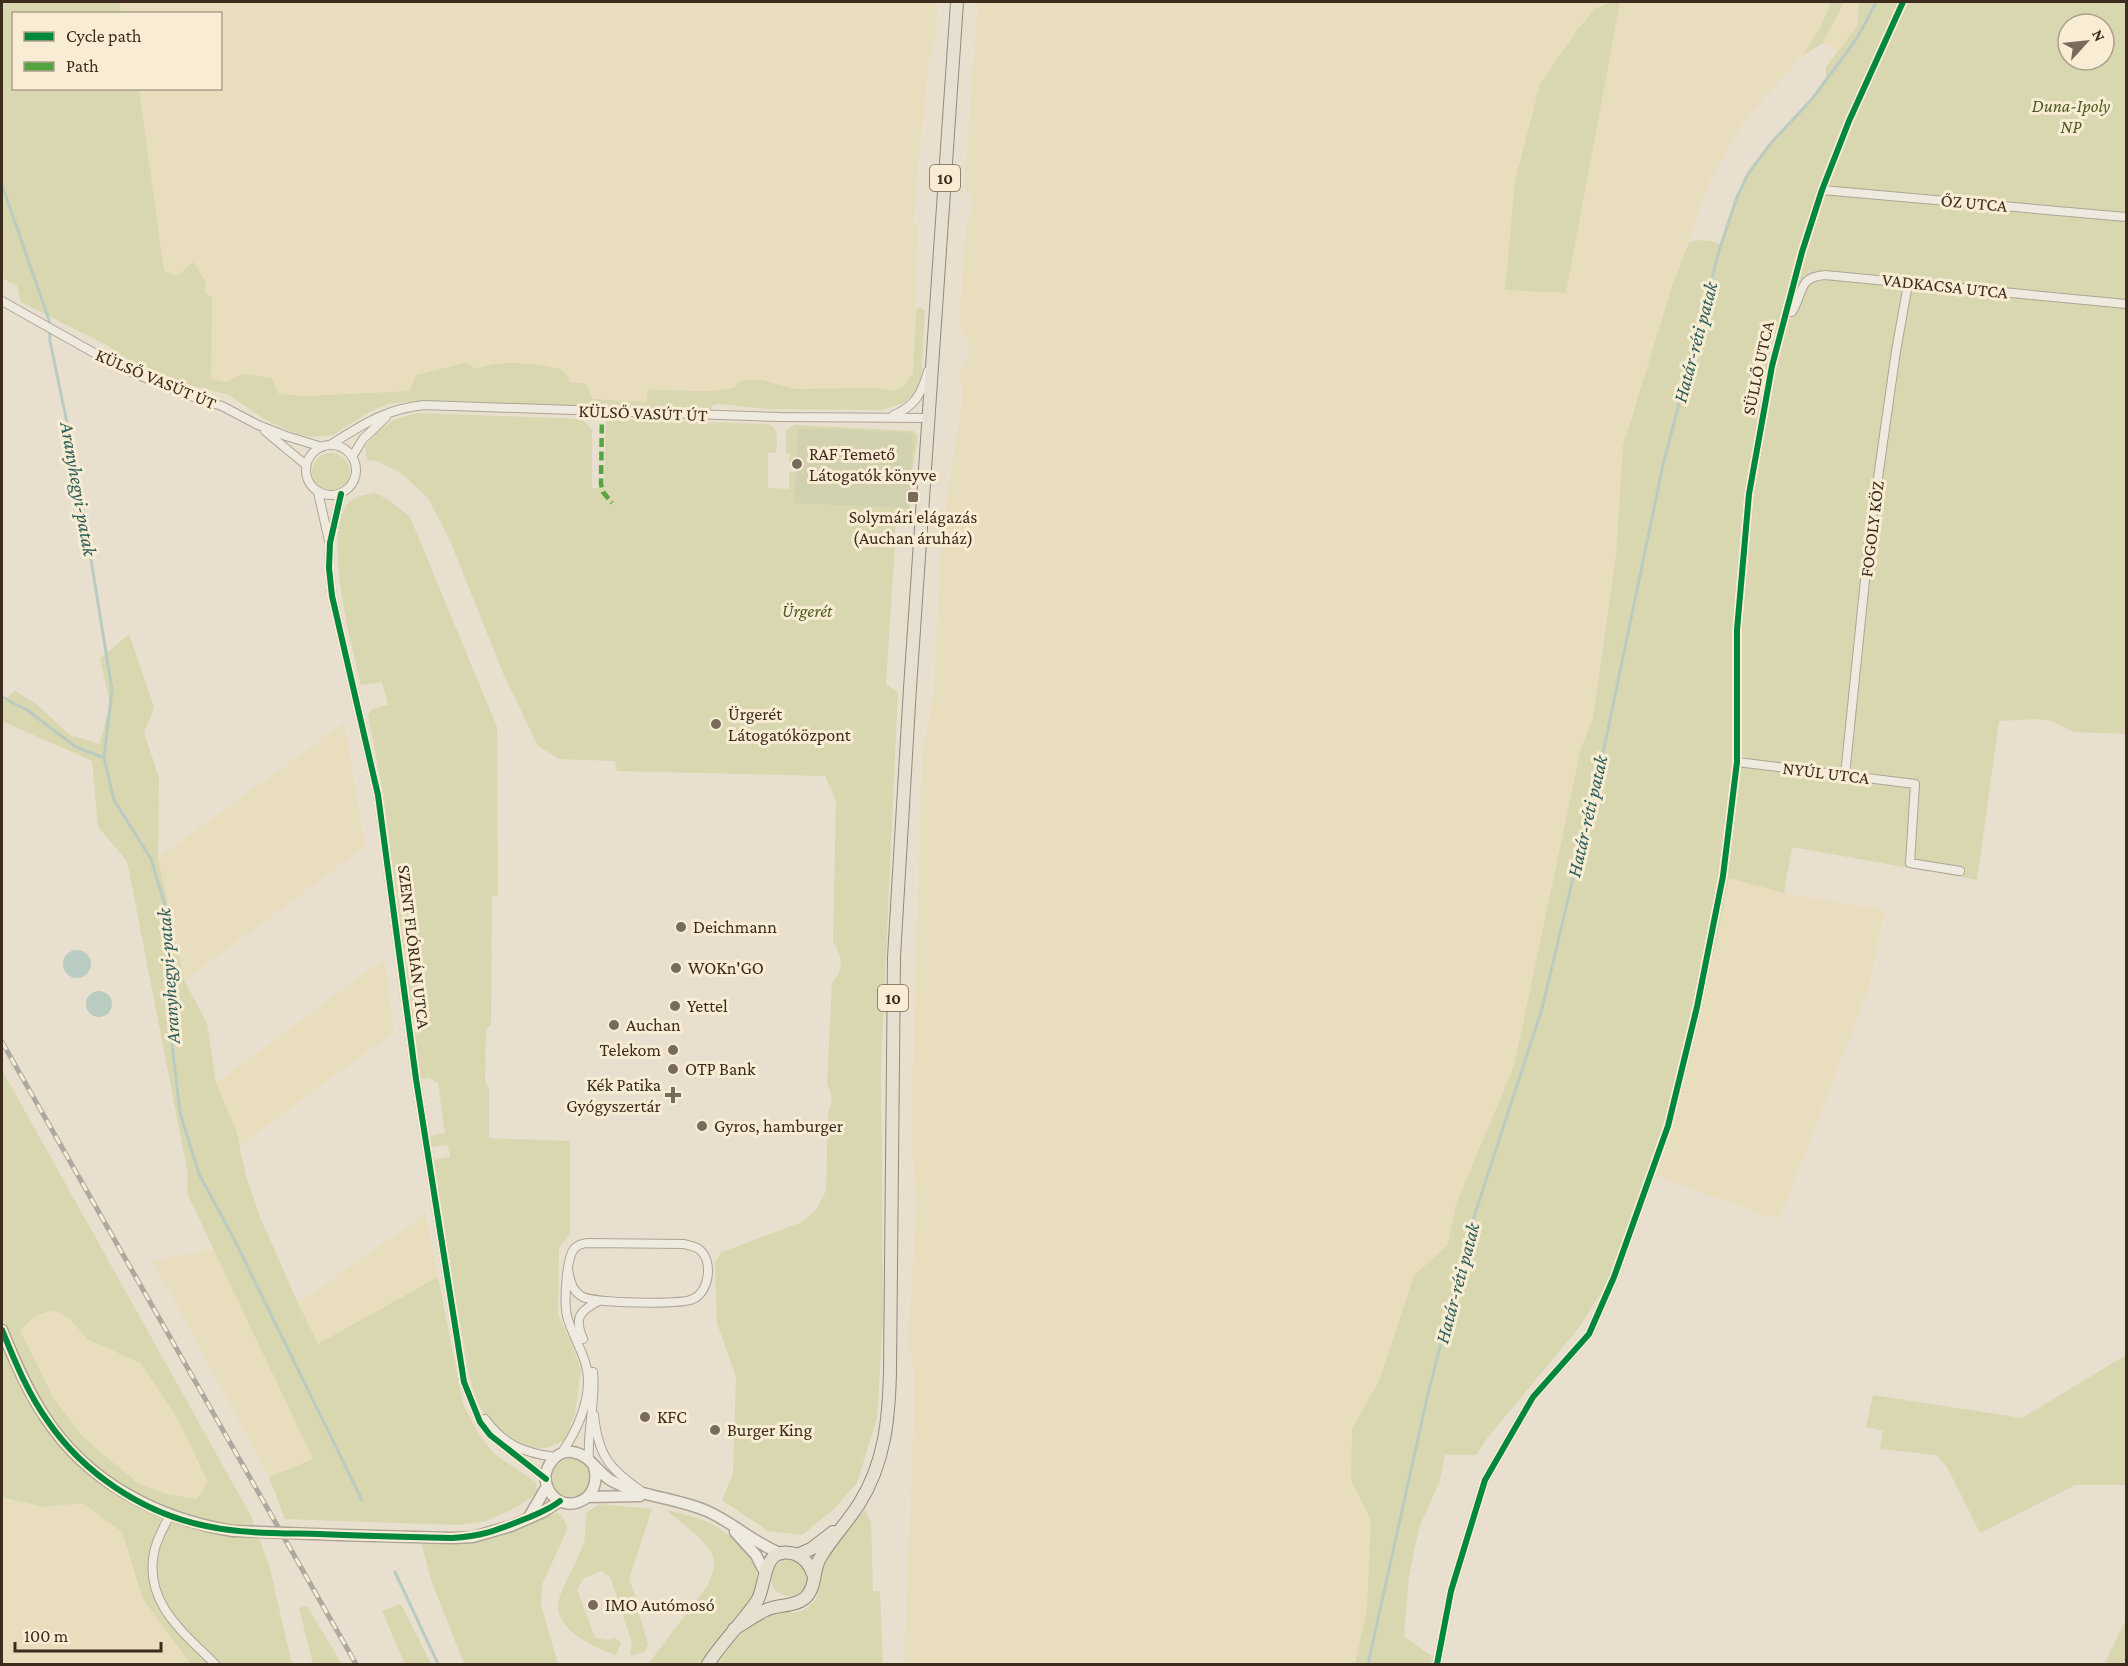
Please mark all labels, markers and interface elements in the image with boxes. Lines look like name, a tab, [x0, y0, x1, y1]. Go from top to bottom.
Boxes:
legend	[12, 12, 222, 90]
north arrow	[2056, 12, 2116, 72]
text: Cycle path	[66, 26, 142, 46]
text: N	[2089, 27, 2109, 44]
text: Path	[66, 56, 99, 76]
park label: Duna-Ipoly NP	[2032, 96, 2111, 137]
road number: 10	[930, 165, 960, 191]
street label: ŐZ UTCA	[1940, 190, 2009, 216]
street label: VADKACSA UTCA	[1881, 269, 2010, 303]
water label: Határ-réti patak	[1668, 278, 1723, 405]
street label: SÜLLŐ UTCA	[1738, 319, 1778, 417]
street label: KÜLSŐ VASÚT ÚT	[93, 345, 219, 413]
street label: KÜLSŐ VASÚT ÚT	[578, 401, 708, 425]
water label: Aranyhegyi-patak	[55, 419, 102, 559]
place label: RAF Temető Látogatók könyve	[809, 444, 936, 485]
marker: RAF Temető Látogatók könyve	[790, 457, 804, 471]
street label: FOGOLY KÖZ	[1856, 480, 1888, 578]
marker: Solymári elágazás (Auchan áruház)	[906, 490, 920, 504]
place label: Solymári elágazás (Auchan áruház)	[849, 507, 977, 549]
park label: Ürgerét	[782, 601, 833, 621]
place label: Ürgerét Látogatóközpont	[728, 704, 852, 745]
marker: Ürgerét Látogatóközpont	[709, 717, 723, 731]
water label: Határ-réti patak	[1562, 752, 1613, 879]
street label: NYÚL UTCA	[1782, 758, 1871, 788]
street label: SZENT FLÓRIÁN UTCA	[394, 864, 434, 1031]
water label: Aranyhegyi-patak	[152, 906, 185, 1045]
place label: Deichmann	[693, 917, 777, 937]
marker: Deichmann	[674, 920, 688, 934]
place label: WOKn'GO	[688, 958, 764, 978]
marker: WOKn'GO	[669, 961, 683, 975]
road number: 10	[878, 985, 908, 1011]
place label: Yettel	[687, 996, 728, 1016]
marker: Yettel	[668, 999, 682, 1013]
place label: Auchan	[626, 1015, 681, 1035]
marker: Auchan	[607, 1018, 621, 1032]
place label: Telekom	[599, 1040, 662, 1060]
marker: Telekom	[666, 1043, 680, 1057]
place label: OTP Bank	[685, 1059, 756, 1079]
marker: OTP Bank	[666, 1062, 680, 1076]
place label: Kék Patika Gyógyszertár	[566, 1075, 662, 1116]
marker: Kék Patika Gyógyszertár	[666, 1088, 680, 1102]
place label: Gyros, hamburger	[714, 1116, 844, 1136]
marker: Gyros, hamburger	[695, 1119, 709, 1133]
water label: Határ-réti patak	[1430, 1219, 1485, 1346]
place label: KFC	[657, 1407, 687, 1427]
marker: KFC	[638, 1410, 652, 1424]
place label: Burger King	[727, 1420, 812, 1440]
marker: Burger King	[708, 1423, 722, 1437]
place label: IMO Autómosó	[605, 1595, 715, 1615]
marker: IMO Autómosó	[586, 1598, 600, 1612]
scale bar	[15, 1615, 160, 1653]
text: 100 m	[24, 1626, 69, 1646]

